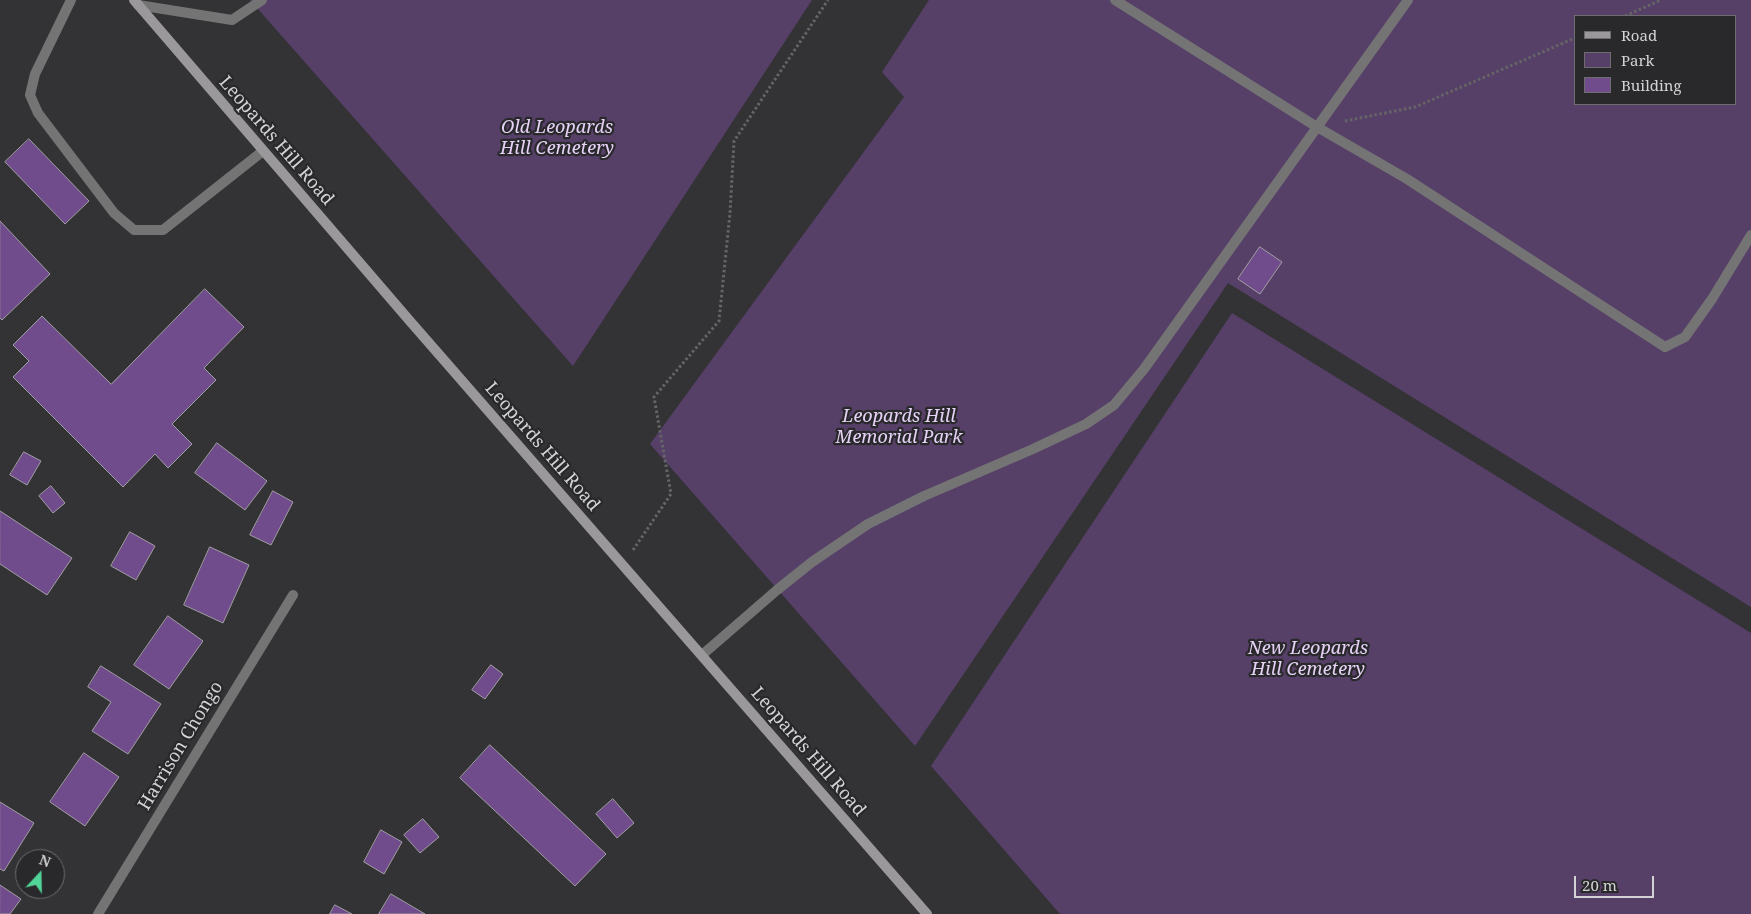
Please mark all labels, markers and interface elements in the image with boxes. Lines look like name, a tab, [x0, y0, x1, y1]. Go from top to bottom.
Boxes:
legend	[1574, 15, 1736, 105]
text: Road	[1621, 25, 1657, 45]
text: Park	[1621, 50, 1654, 70]
street label: Leopards Hill Road	[214, 72, 338, 210]
text: Building	[1621, 75, 1682, 95]
park label: Old Leopards Hill Cemetery	[500, 117, 614, 160]
street label: Leopards Hill Road	[480, 378, 604, 516]
park label: Leopards Hill Memorial Park	[836, 406, 962, 448]
park label: New Leopards Hill Cemetery	[1248, 638, 1368, 681]
street label: Harrison Chongo	[134, 678, 228, 814]
street label: Leopards Hill Road	[746, 683, 870, 821]
north arrow	[15, 849, 65, 899]
text: N	[37, 850, 54, 871]
scale bar	[1576, 866, 1656, 898]
text: 20 m	[1582, 875, 1617, 895]

